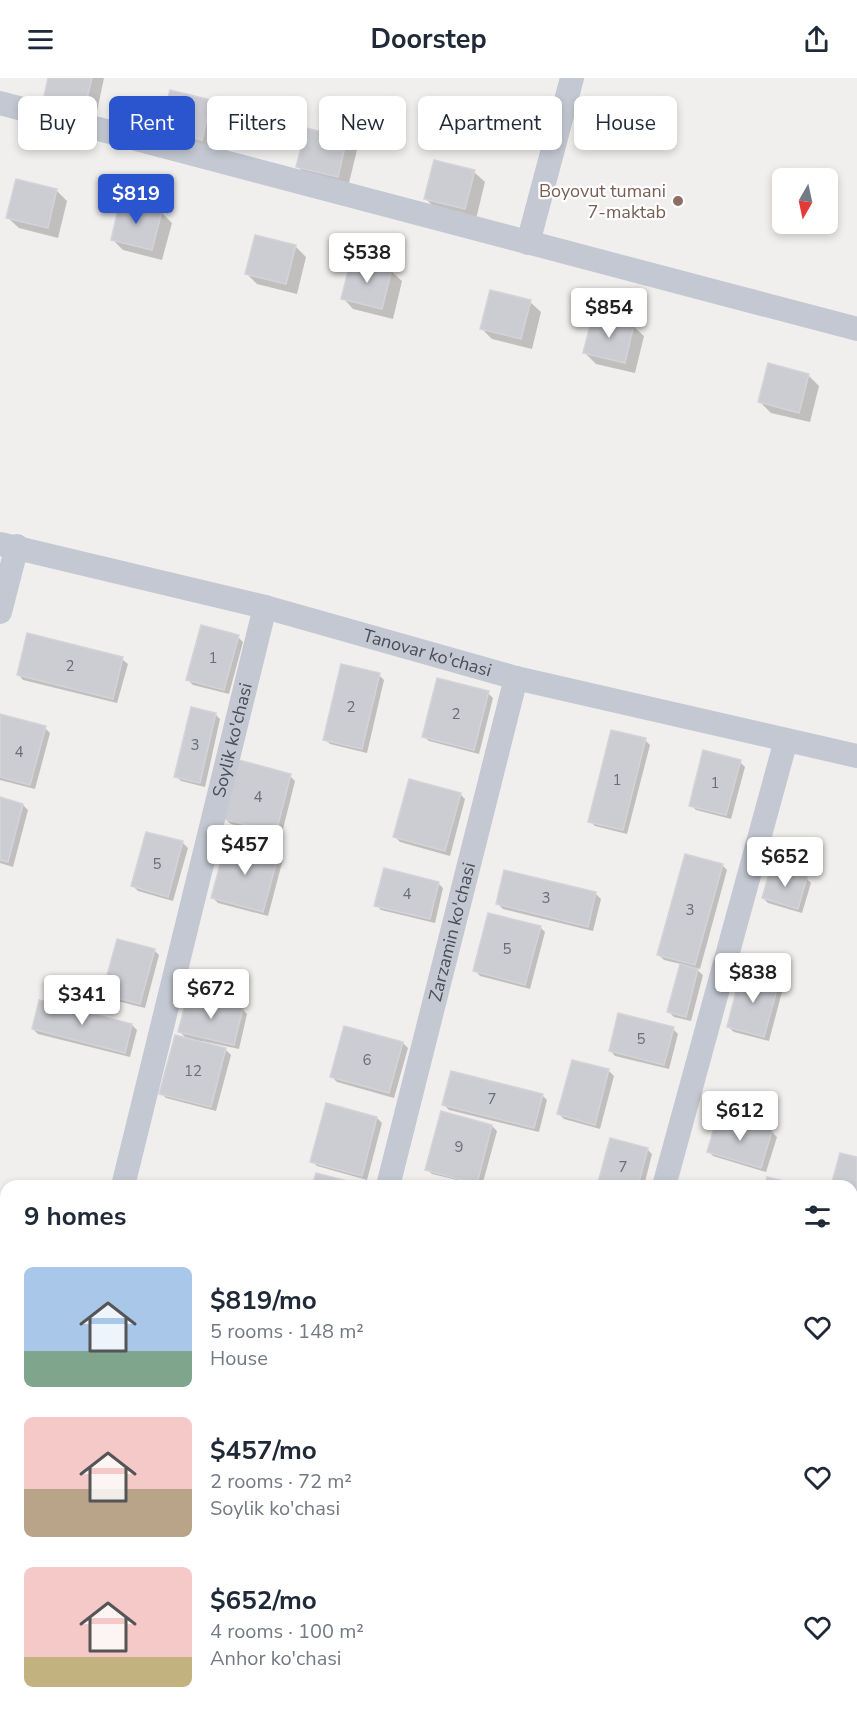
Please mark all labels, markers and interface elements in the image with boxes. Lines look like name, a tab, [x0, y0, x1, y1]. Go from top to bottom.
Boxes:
text: Doorstep	[370, 21, 487, 58]
icon: menu	[24, 23, 57, 56]
icon: share	[800, 23, 833, 56]
chip: Buy	[18, 96, 97, 150]
chip: Rent	[109, 96, 195, 150]
chip: Filters	[207, 96, 307, 150]
chip: New	[319, 96, 406, 150]
chip: Apartment	[418, 96, 562, 150]
chip: House	[574, 96, 677, 150]
north arrow	[772, 168, 838, 234]
map controls	[772, 168, 838, 234]
pin: $819	[100, 174, 172, 225]
place label: Boyovut tumani 7-maktab	[539, 179, 666, 224]
text: $819	[112, 180, 160, 207]
marker: Boyovut tumani 7-maktab	[671, 194, 685, 208]
pin: $538	[331, 233, 403, 284]
text: $538	[343, 239, 391, 266]
pin: $854	[573, 288, 645, 339]
text: $854	[585, 294, 633, 321]
street label: Tanovar ko'chasi	[360, 623, 494, 682]
house number: 1	[208, 648, 218, 668]
house number: 2	[65, 656, 75, 676]
street label: Soylik ko'chasi	[207, 680, 258, 800]
house number: 2	[346, 697, 356, 717]
house number: 2	[451, 704, 461, 724]
house number: 3	[190, 735, 200, 755]
house number: 4	[14, 742, 24, 762]
house number: 1	[612, 770, 622, 790]
house number: 1	[710, 773, 720, 793]
house number: 4	[253, 787, 263, 807]
pin: $457	[209, 825, 281, 876]
text: $457	[221, 831, 269, 858]
pin: $652	[749, 837, 821, 888]
text: $652	[761, 843, 809, 870]
house number: 5	[152, 854, 162, 874]
street label: Zarzamin ko'chasi	[423, 860, 481, 1004]
house number: 4	[402, 884, 412, 904]
house number: 3	[541, 888, 551, 908]
house number: 3	[685, 900, 695, 920]
house number: 5	[502, 939, 512, 959]
pin: $838	[717, 953, 789, 1004]
text: $838	[729, 959, 777, 986]
pin: $672	[175, 969, 247, 1020]
pin: $341	[46, 975, 118, 1026]
text: $672	[187, 975, 235, 1002]
text: $341	[58, 981, 106, 1008]
house number: 5	[636, 1029, 646, 1049]
house number: 6	[362, 1050, 372, 1070]
house number: 12	[184, 1061, 202, 1081]
house number: 7	[487, 1089, 497, 1109]
pin: $612	[704, 1091, 776, 1142]
text: $612	[716, 1097, 764, 1124]
house number: 9	[454, 1137, 464, 1157]
house number: 7	[618, 1157, 628, 1177]
text: 9 homes	[24, 1199, 126, 1234]
icon: filters	[801, 1200, 834, 1233]
text: $819/mo	[210, 1283, 317, 1318]
icon: home	[72, 1291, 144, 1363]
icon: heart	[801, 1311, 834, 1344]
text: 5 rooms · 148 m²	[210, 1318, 364, 1345]
text: House	[210, 1345, 268, 1372]
text: $457/mo	[210, 1433, 317, 1468]
icon: home	[72, 1441, 144, 1513]
icon: heart	[801, 1461, 834, 1494]
text: 2 rooms · 72 m²	[210, 1468, 352, 1495]
text: Soylik ko'chasi	[210, 1495, 340, 1522]
text: $652/mo	[210, 1583, 317, 1618]
icon: home	[72, 1591, 144, 1663]
icon: heart	[801, 1611, 834, 1644]
text: 4 rooms · 100 m²	[210, 1618, 364, 1645]
text: Anhor ko'chasi	[210, 1645, 342, 1672]

